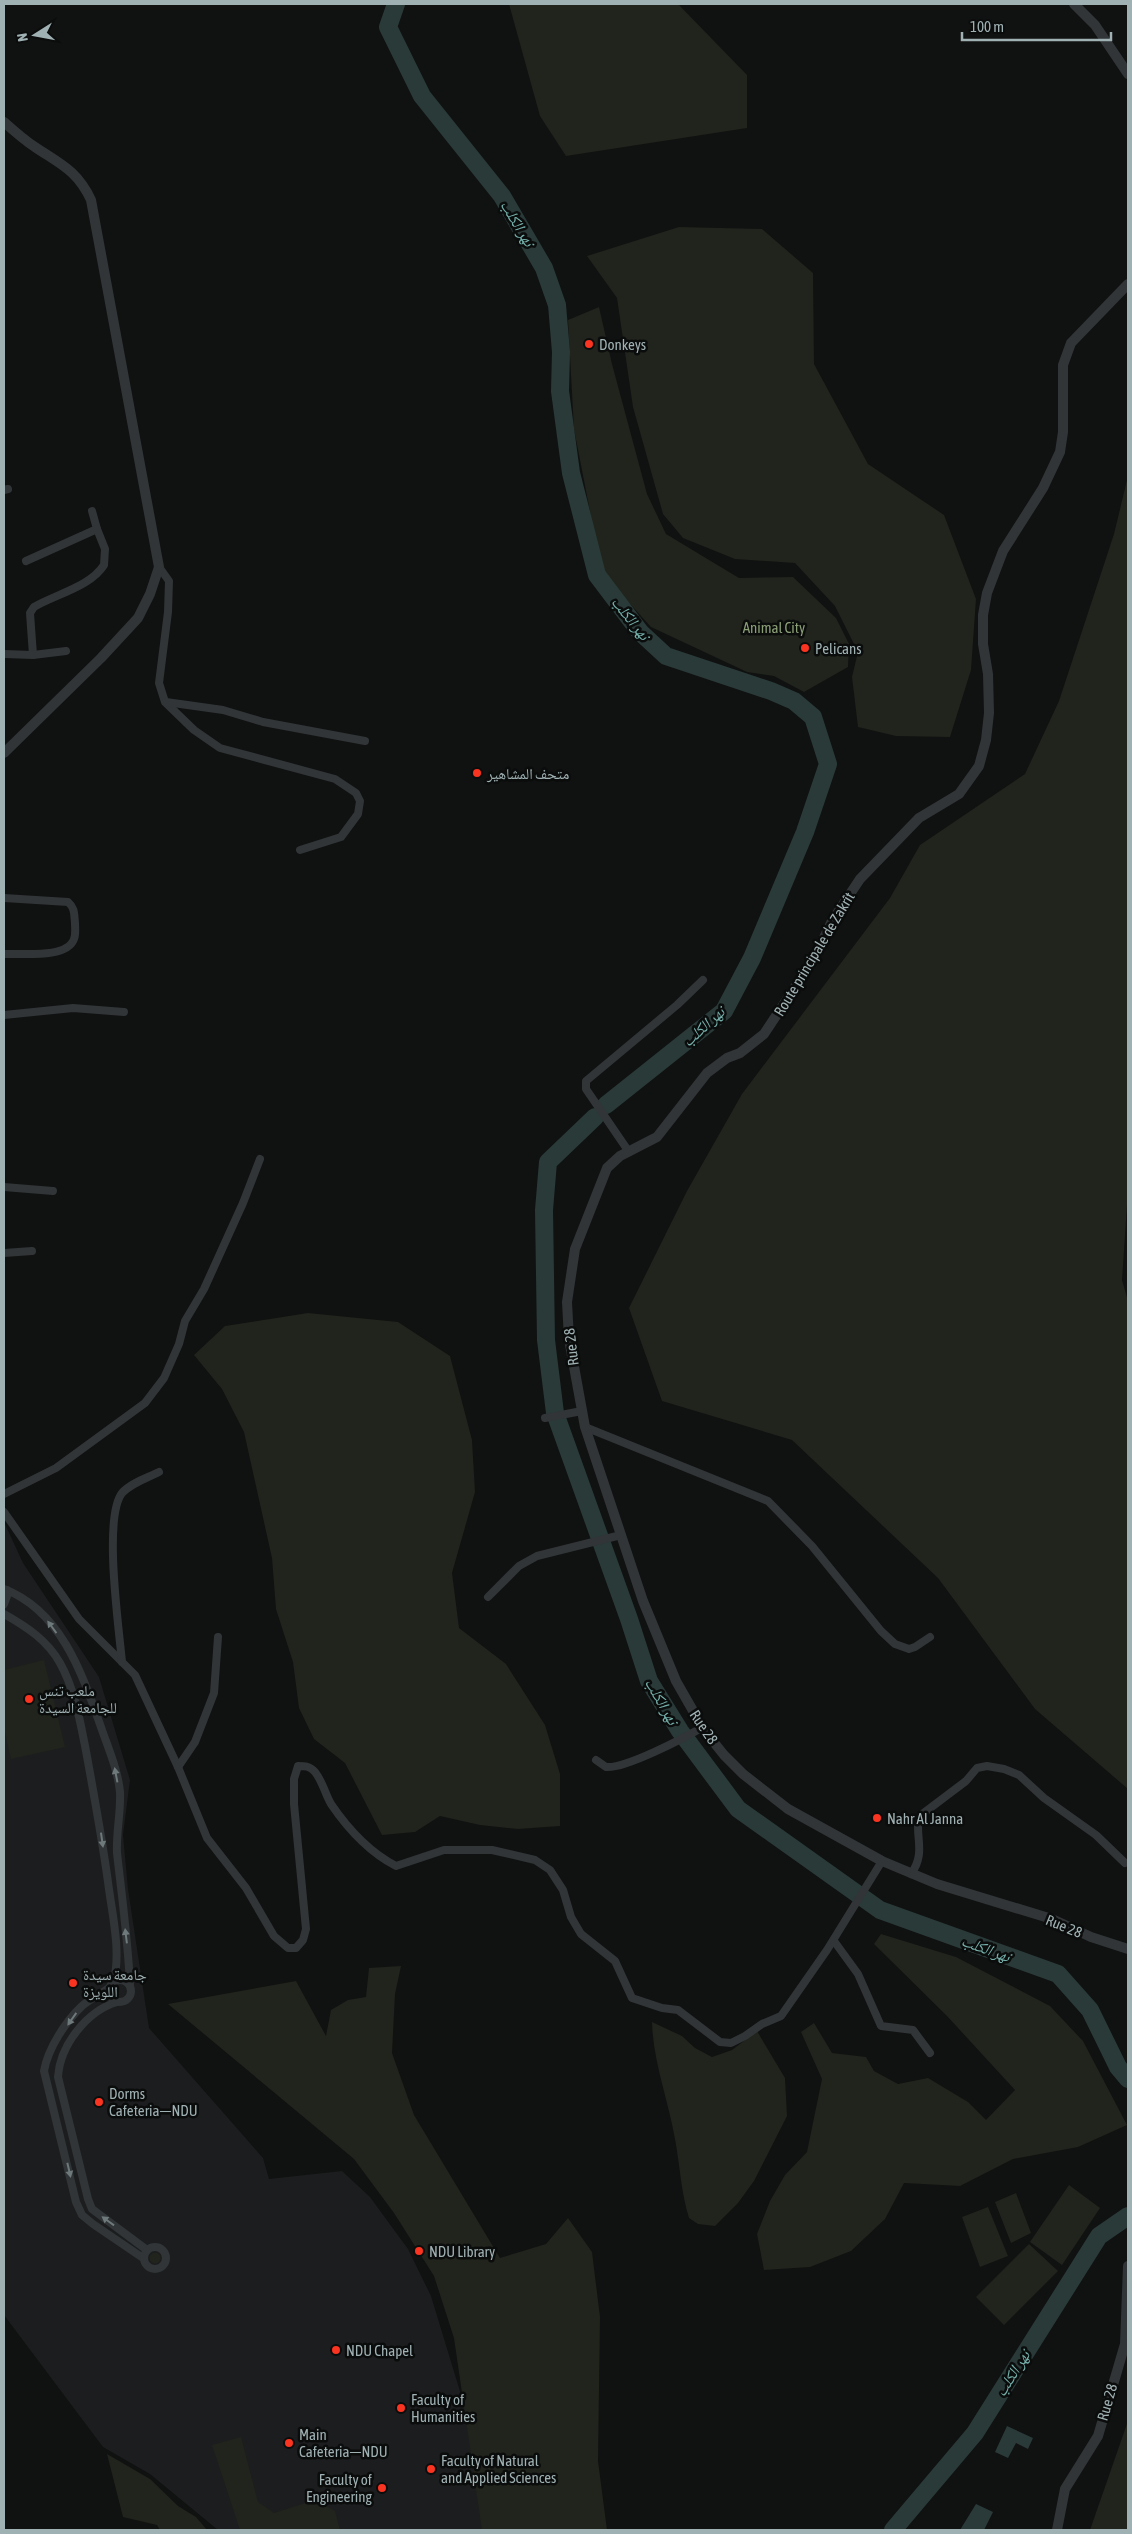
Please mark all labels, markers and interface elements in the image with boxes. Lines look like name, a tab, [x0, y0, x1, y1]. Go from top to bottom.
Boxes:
north arrow	[10, 10, 60, 60]
scale bar	[962, 10, 1111, 42]
text: 100 m	[970, 18, 1004, 35]
text: N	[14, 32, 31, 43]
water label: نهر الكلب	[496, 197, 540, 252]
place label: Donkeys	[599, 336, 646, 353]
marker: Donkeys	[583, 338, 595, 350]
water label: نهر الكلب	[607, 593, 656, 646]
park label: Animal City	[743, 619, 805, 636]
place label: Pelicans	[815, 640, 862, 657]
marker: Pelicans	[799, 642, 811, 654]
place label: متحف المشاهير	[486, 765, 569, 783]
marker: متحف المشاهير	[471, 767, 483, 779]
street label: Route principale de Zakrît	[770, 889, 858, 1019]
water label: نهر الكلب	[678, 1001, 730, 1050]
street label: Rue 28	[560, 1327, 582, 1367]
one-way arrow	[48, 1620, 58, 1633]
water label: نهر الكلب	[641, 1675, 684, 1730]
place label: ملعب تنس للجامعة السيدة	[39, 1682, 117, 1716]
marker: ملعب تنس للجامعة السيدة	[23, 1693, 35, 1705]
street label: Rue 28	[686, 1707, 722, 1747]
one-way arrow	[112, 1766, 120, 1782]
place label: Nahr Al Janna	[887, 1810, 963, 1827]
marker: Nahr Al Janna	[871, 1812, 883, 1824]
one-way arrow	[98, 1833, 106, 1849]
street label: Rue 28	[1043, 1911, 1085, 1941]
one-way arrow	[122, 1928, 130, 1944]
water label: نهر الكلب	[959, 1931, 1015, 1967]
place label: جامعة سيدة اللويزة	[83, 1966, 147, 2001]
marker: جامعة سيدة اللويزة	[67, 1977, 79, 1989]
one-way arrow	[67, 2012, 77, 2026]
place label: Dorms Cafeteria—NDU	[109, 2085, 198, 2119]
marker: Dorms Cafeteria—NDU	[93, 2096, 105, 2108]
one-way arrow	[65, 2163, 73, 2178]
one-way arrow	[101, 2216, 114, 2226]
place label: NDU Library	[429, 2243, 495, 2260]
marker: NDU Library	[413, 2245, 425, 2257]
place label: NDU Chapel	[346, 2342, 413, 2359]
marker: NDU Chapel	[330, 2344, 342, 2356]
water label: نهر الكلب	[991, 2345, 1035, 2400]
street label: Rue 28	[1094, 2382, 1120, 2422]
place label: Faculty of Humanities	[411, 2391, 475, 2425]
marker: Faculty of Humanities	[395, 2402, 407, 2414]
place label: Main Cafeteria—NDU	[299, 2426, 388, 2460]
marker: Main Cafeteria—NDU	[283, 2437, 295, 2449]
place label: Faculty of Natural and Applied Sciences	[441, 2452, 556, 2486]
marker: Faculty of Natural and Applied Sciences	[425, 2463, 437, 2475]
place label: Faculty of Engineering	[306, 2471, 373, 2505]
marker: Faculty of Engineering	[376, 2482, 388, 2494]

